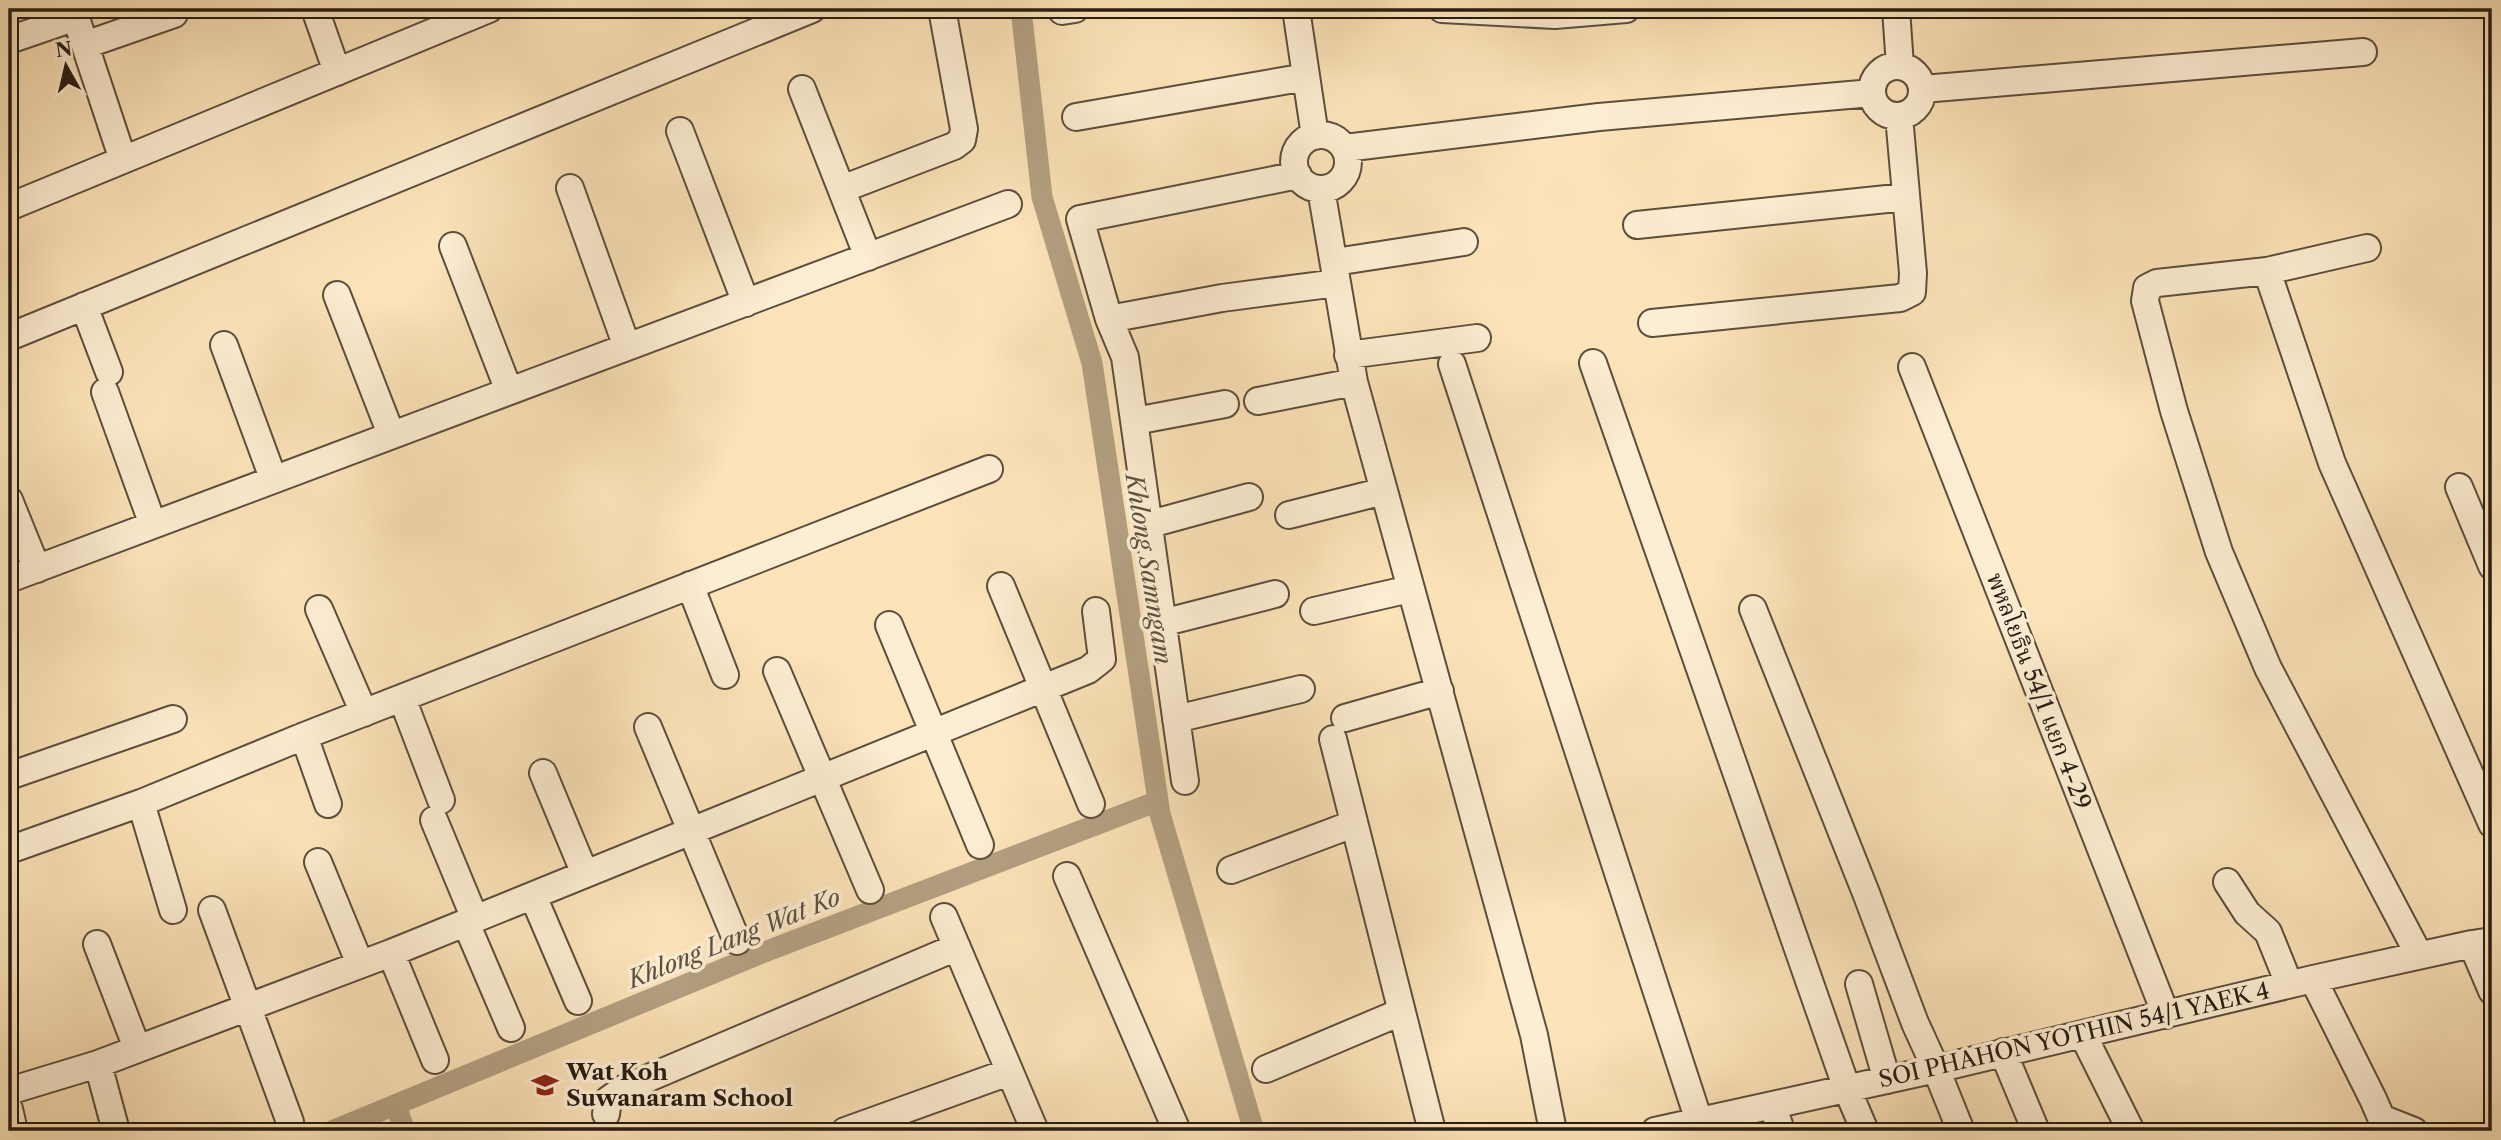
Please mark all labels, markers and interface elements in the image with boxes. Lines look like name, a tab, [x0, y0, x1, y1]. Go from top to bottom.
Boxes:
north arrow	[32, 32, 102, 102]
text: N	[54, 37, 73, 62]
water label: Khlong Samngam	[1119, 469, 1178, 667]
street label: พหลโยธิน 54/1 แยก 4-29	[1981, 568, 2099, 813]
water label: Khlong Lang Wat Ko	[622, 882, 845, 995]
street label: SOI PHAHON YOTHIN 54/1 YAEK 4	[1876, 976, 2272, 1094]
place label: Wat Koh Suwanaram School	[565, 1058, 793, 1112]
school or university icon: Wat Koh Suwanaram School	[530, 1070, 560, 1100]

